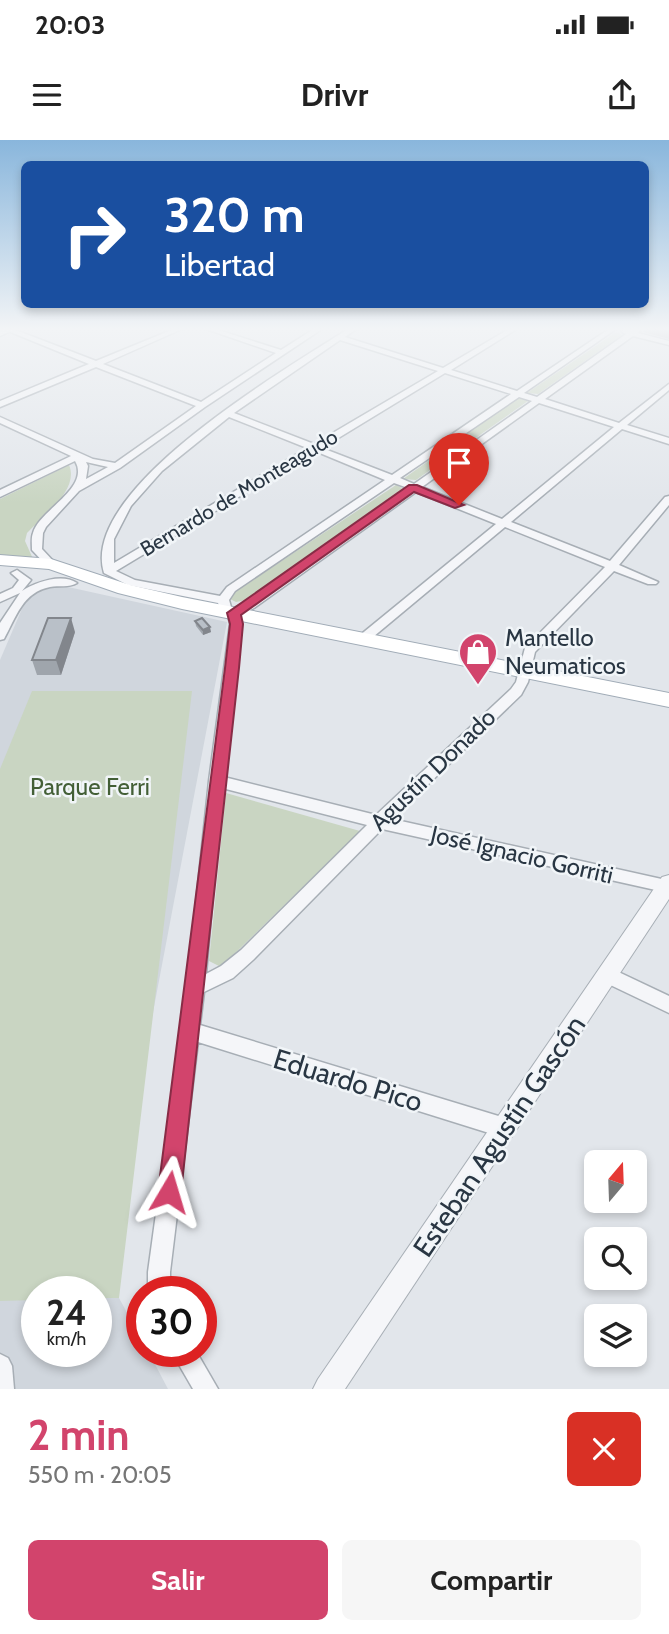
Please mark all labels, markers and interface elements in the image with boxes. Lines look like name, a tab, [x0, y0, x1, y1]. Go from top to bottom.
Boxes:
text: 20:03	[35, 9, 105, 41]
text: Drivr	[301, 75, 368, 114]
icon: menu	[28, 76, 66, 114]
icon: share	[603, 76, 641, 114]
text: 320 m	[164, 185, 305, 244]
icon: right	[49, 189, 140, 280]
text: Libertad	[164, 245, 275, 284]
street label: Bernardo de Monteagudo	[136, 424, 342, 561]
pin	[429, 433, 489, 505]
icon: arrive	[440, 444, 478, 482]
place label: Mantello Neumaticos	[505, 623, 626, 680]
shop icon: Mantello Neumaticos	[457, 631, 499, 686]
street label: Agustín Donado	[364, 703, 501, 837]
park label: Parque Ferri	[30, 772, 150, 801]
street label: José Ignacio Gorriti	[427, 819, 616, 890]
street label: Esteban Agustín Gascón	[406, 1009, 592, 1263]
street label: Eduardo Pico	[269, 1041, 427, 1119]
north arrow	[584, 1150, 648, 1213]
map controls	[584, 1150, 647, 1367]
position arrow	[132, 1155, 206, 1229]
button: search	[584, 1227, 647, 1290]
speed limit sign: 30	[126, 1276, 217, 1367]
text: 24	[46, 1291, 87, 1334]
button: layers	[584, 1304, 647, 1367]
text: km/h	[47, 1328, 86, 1350]
text: 2 min	[28, 1409, 129, 1461]
button: close	[567, 1412, 641, 1486]
text: 550 m · 20:05	[28, 1461, 172, 1489]
button: Salir	[28, 1540, 328, 1620]
button: Compartir	[342, 1540, 641, 1620]

